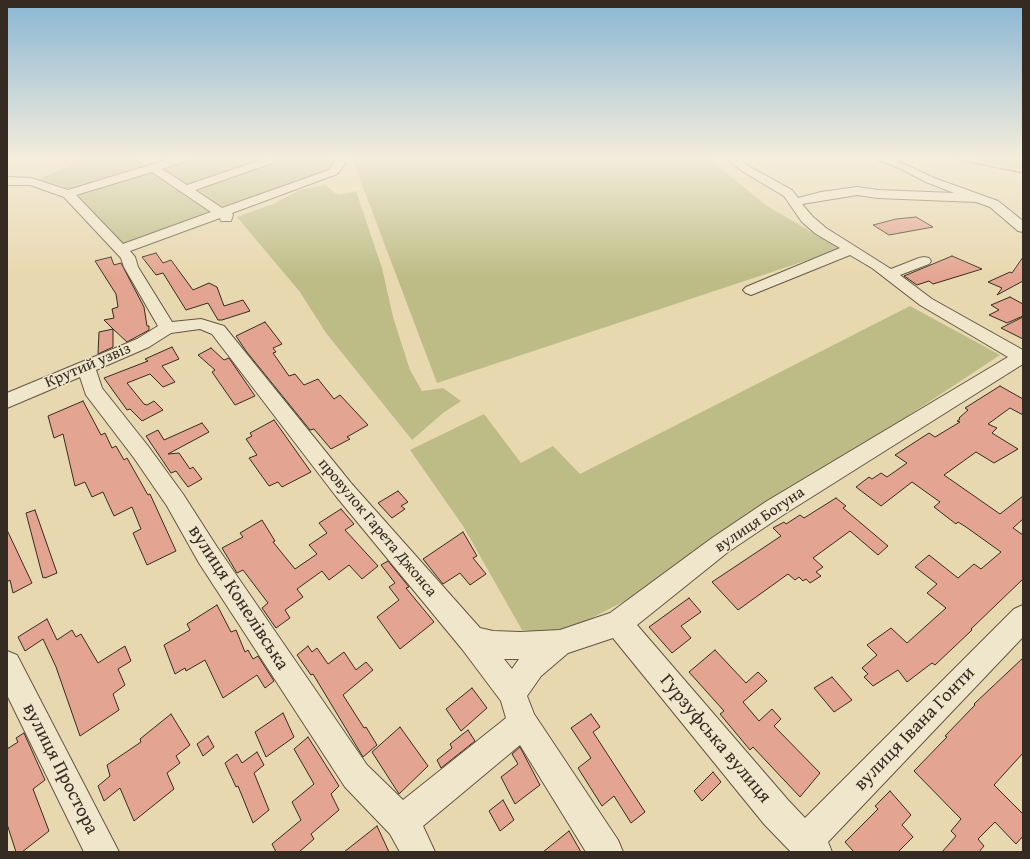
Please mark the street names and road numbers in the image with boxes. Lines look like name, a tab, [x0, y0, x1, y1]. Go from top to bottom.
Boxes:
street label: Крутий узвіз	[42, 339, 134, 393]
street label: провулок Гарета Джонса	[313, 455, 441, 601]
street label: вулиця Богуна	[712, 483, 808, 557]
street label: вулиця Конелівська	[183, 521, 293, 675]
street label: вулиця Івана Гонти	[850, 662, 980, 796]
street label: Гурзуфська вулиця	[654, 670, 776, 808]
street label: вулиця Простора	[17, 700, 103, 838]

